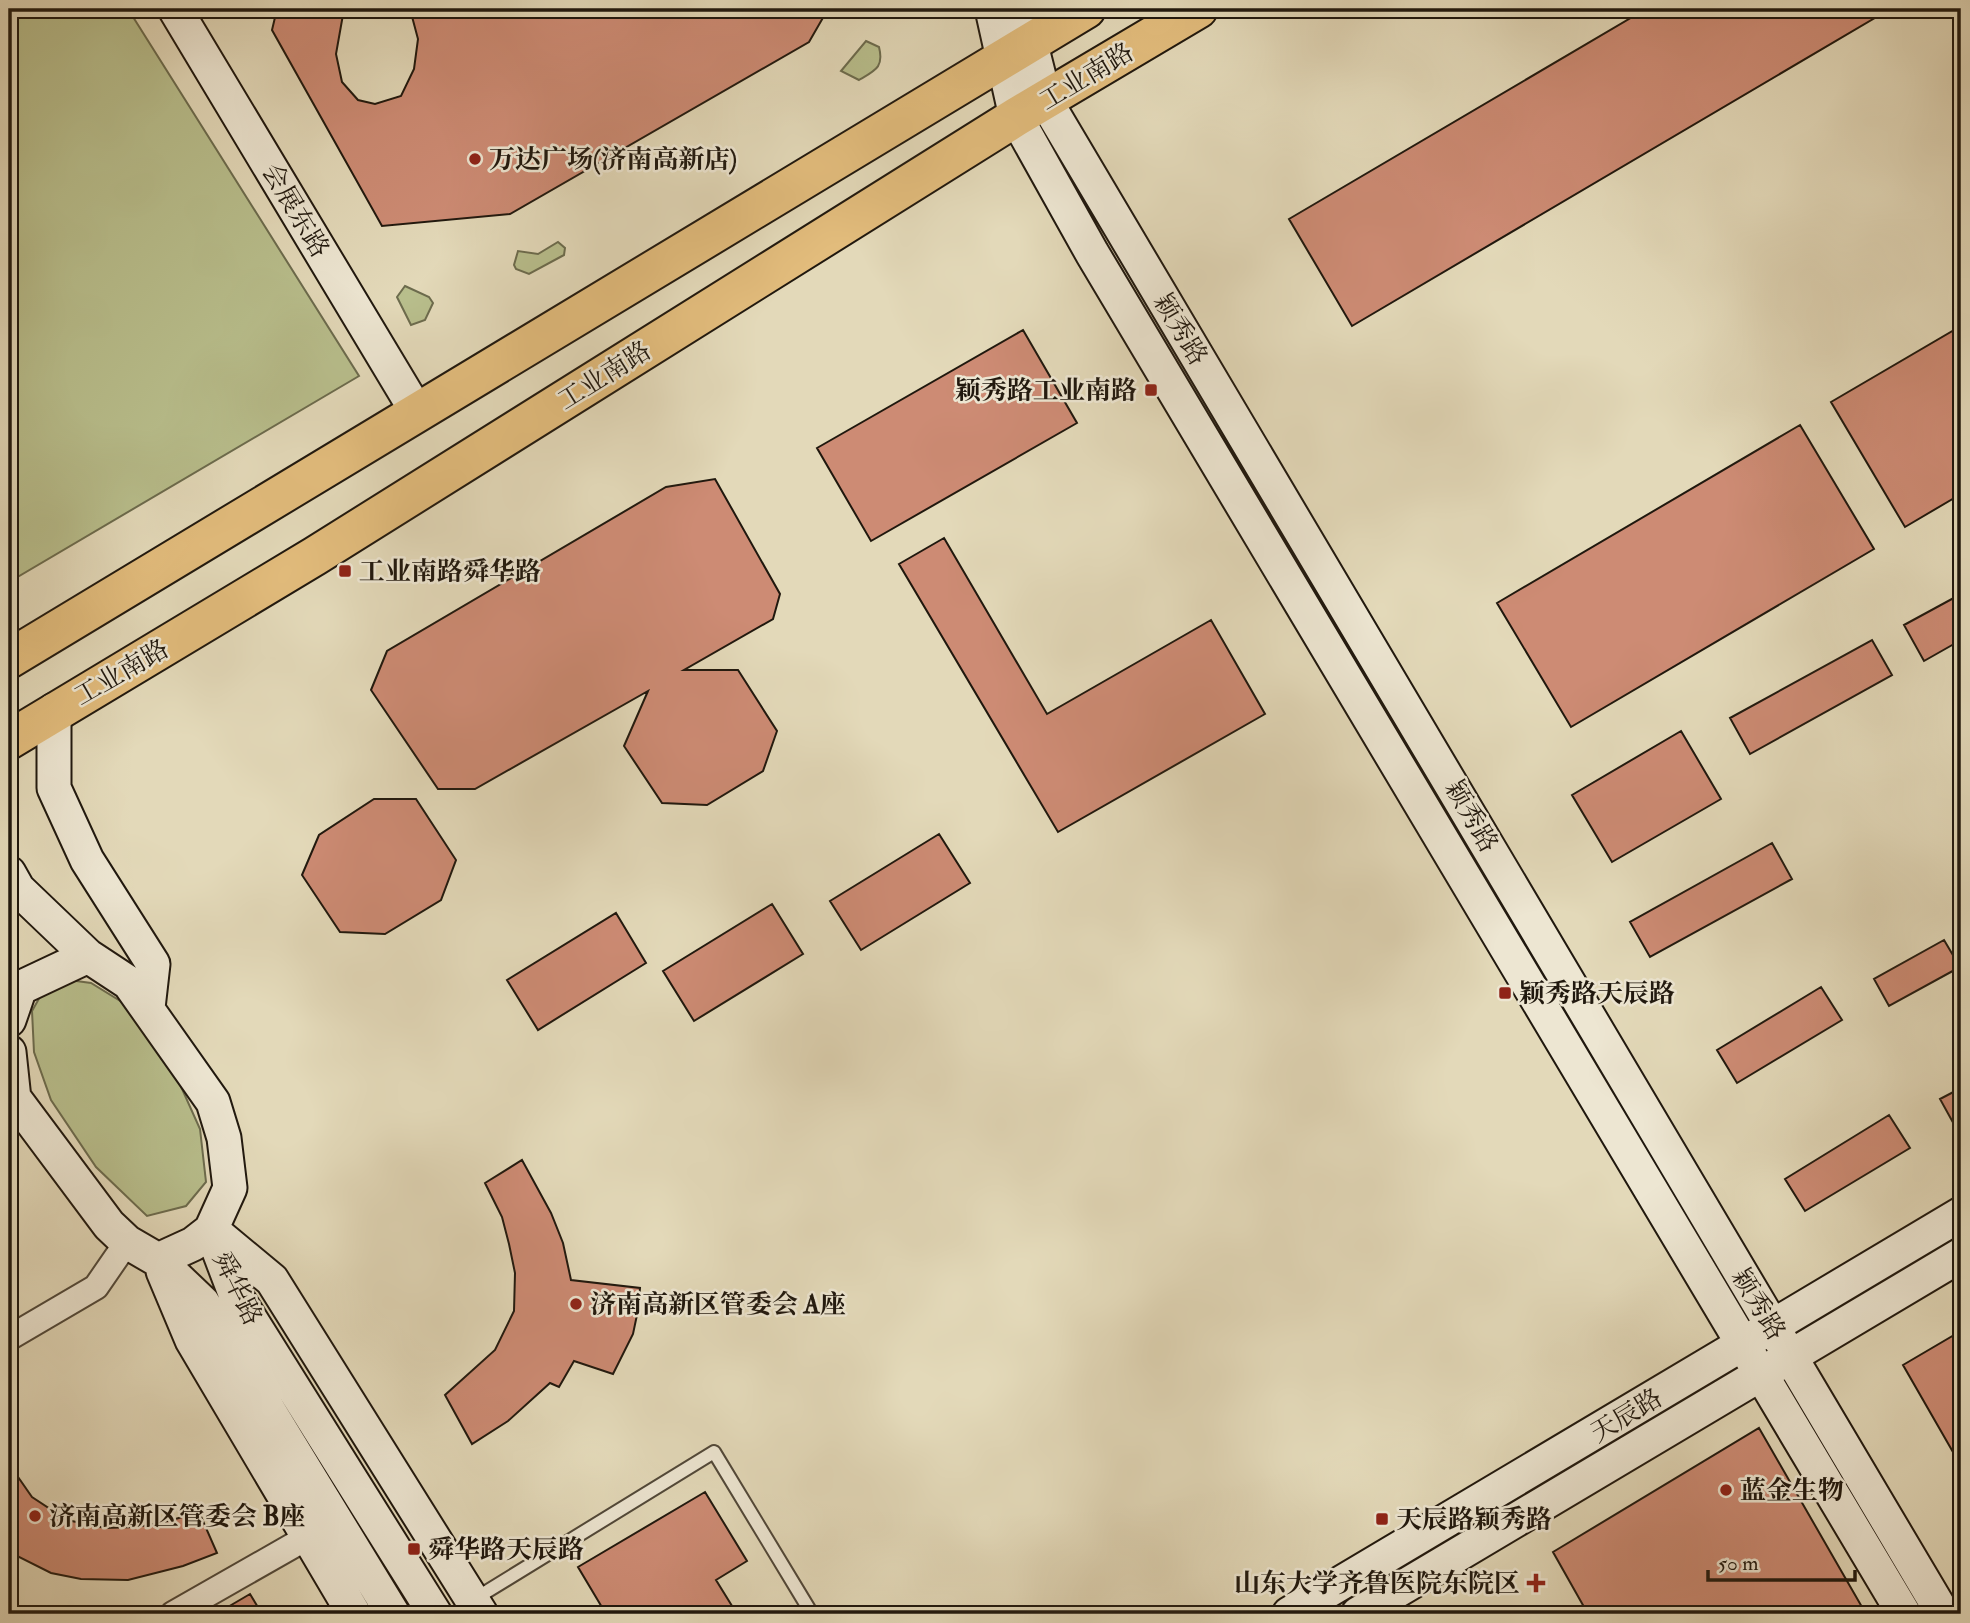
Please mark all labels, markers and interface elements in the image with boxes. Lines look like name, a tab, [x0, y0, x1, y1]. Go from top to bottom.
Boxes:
street label: 工业南路	[1034, 36, 1139, 117]
place label: 万达广场(济南高新店)	[489, 144, 737, 176]
marker: 万达广场(济南高新店)	[467, 151, 483, 167]
street label: 会展东路	[255, 158, 336, 263]
street label: 颖秀路	[1146, 288, 1214, 371]
street label: 工业南路	[552, 335, 657, 417]
place label: 颖秀路工业南路	[955, 375, 1137, 407]
marker: 颖秀路工业南路	[1143, 382, 1159, 398]
place label: 工业南路舜华路	[359, 556, 541, 588]
marker: 工业南路舜华路	[337, 563, 353, 579]
street label: 工业南路	[68, 633, 175, 713]
street label: 颖秀路	[1438, 775, 1504, 858]
place label: 颖秀路天辰路	[1519, 978, 1675, 1010]
marker: 颖秀路天辰路	[1497, 985, 1513, 1001]
street label: 舜华路	[206, 1246, 269, 1331]
street label: 颖秀路	[1724, 1263, 1792, 1346]
place label: 济南高新区管委会 A座	[590, 1289, 846, 1321]
marker: 济南高新区管委会 A座	[568, 1296, 584, 1312]
street label: 天辰路	[1585, 1382, 1668, 1450]
place label: 蓝金生物	[1740, 1475, 1844, 1507]
marker: 蓝金生物	[1718, 1482, 1734, 1498]
place label: 济南高新区管委会 B座	[49, 1501, 306, 1533]
place label: 天辰路颖秀路	[1396, 1504, 1552, 1536]
marker: 济南高新区管委会 B座	[27, 1508, 43, 1524]
marker: 天辰路颖秀路	[1374, 1511, 1390, 1527]
place label: 舜华路天辰路	[428, 1534, 584, 1566]
scale bar	[1708, 1539, 1854, 1583]
marker: 舜华路天辰路	[406, 1541, 422, 1557]
text: 50 m	[1718, 1550, 1759, 1577]
place label: 山东大学齐鲁医院东院区	[1234, 1568, 1520, 1600]
marker: 山东大学齐鲁医院东院区	[1526, 1573, 1546, 1593]

